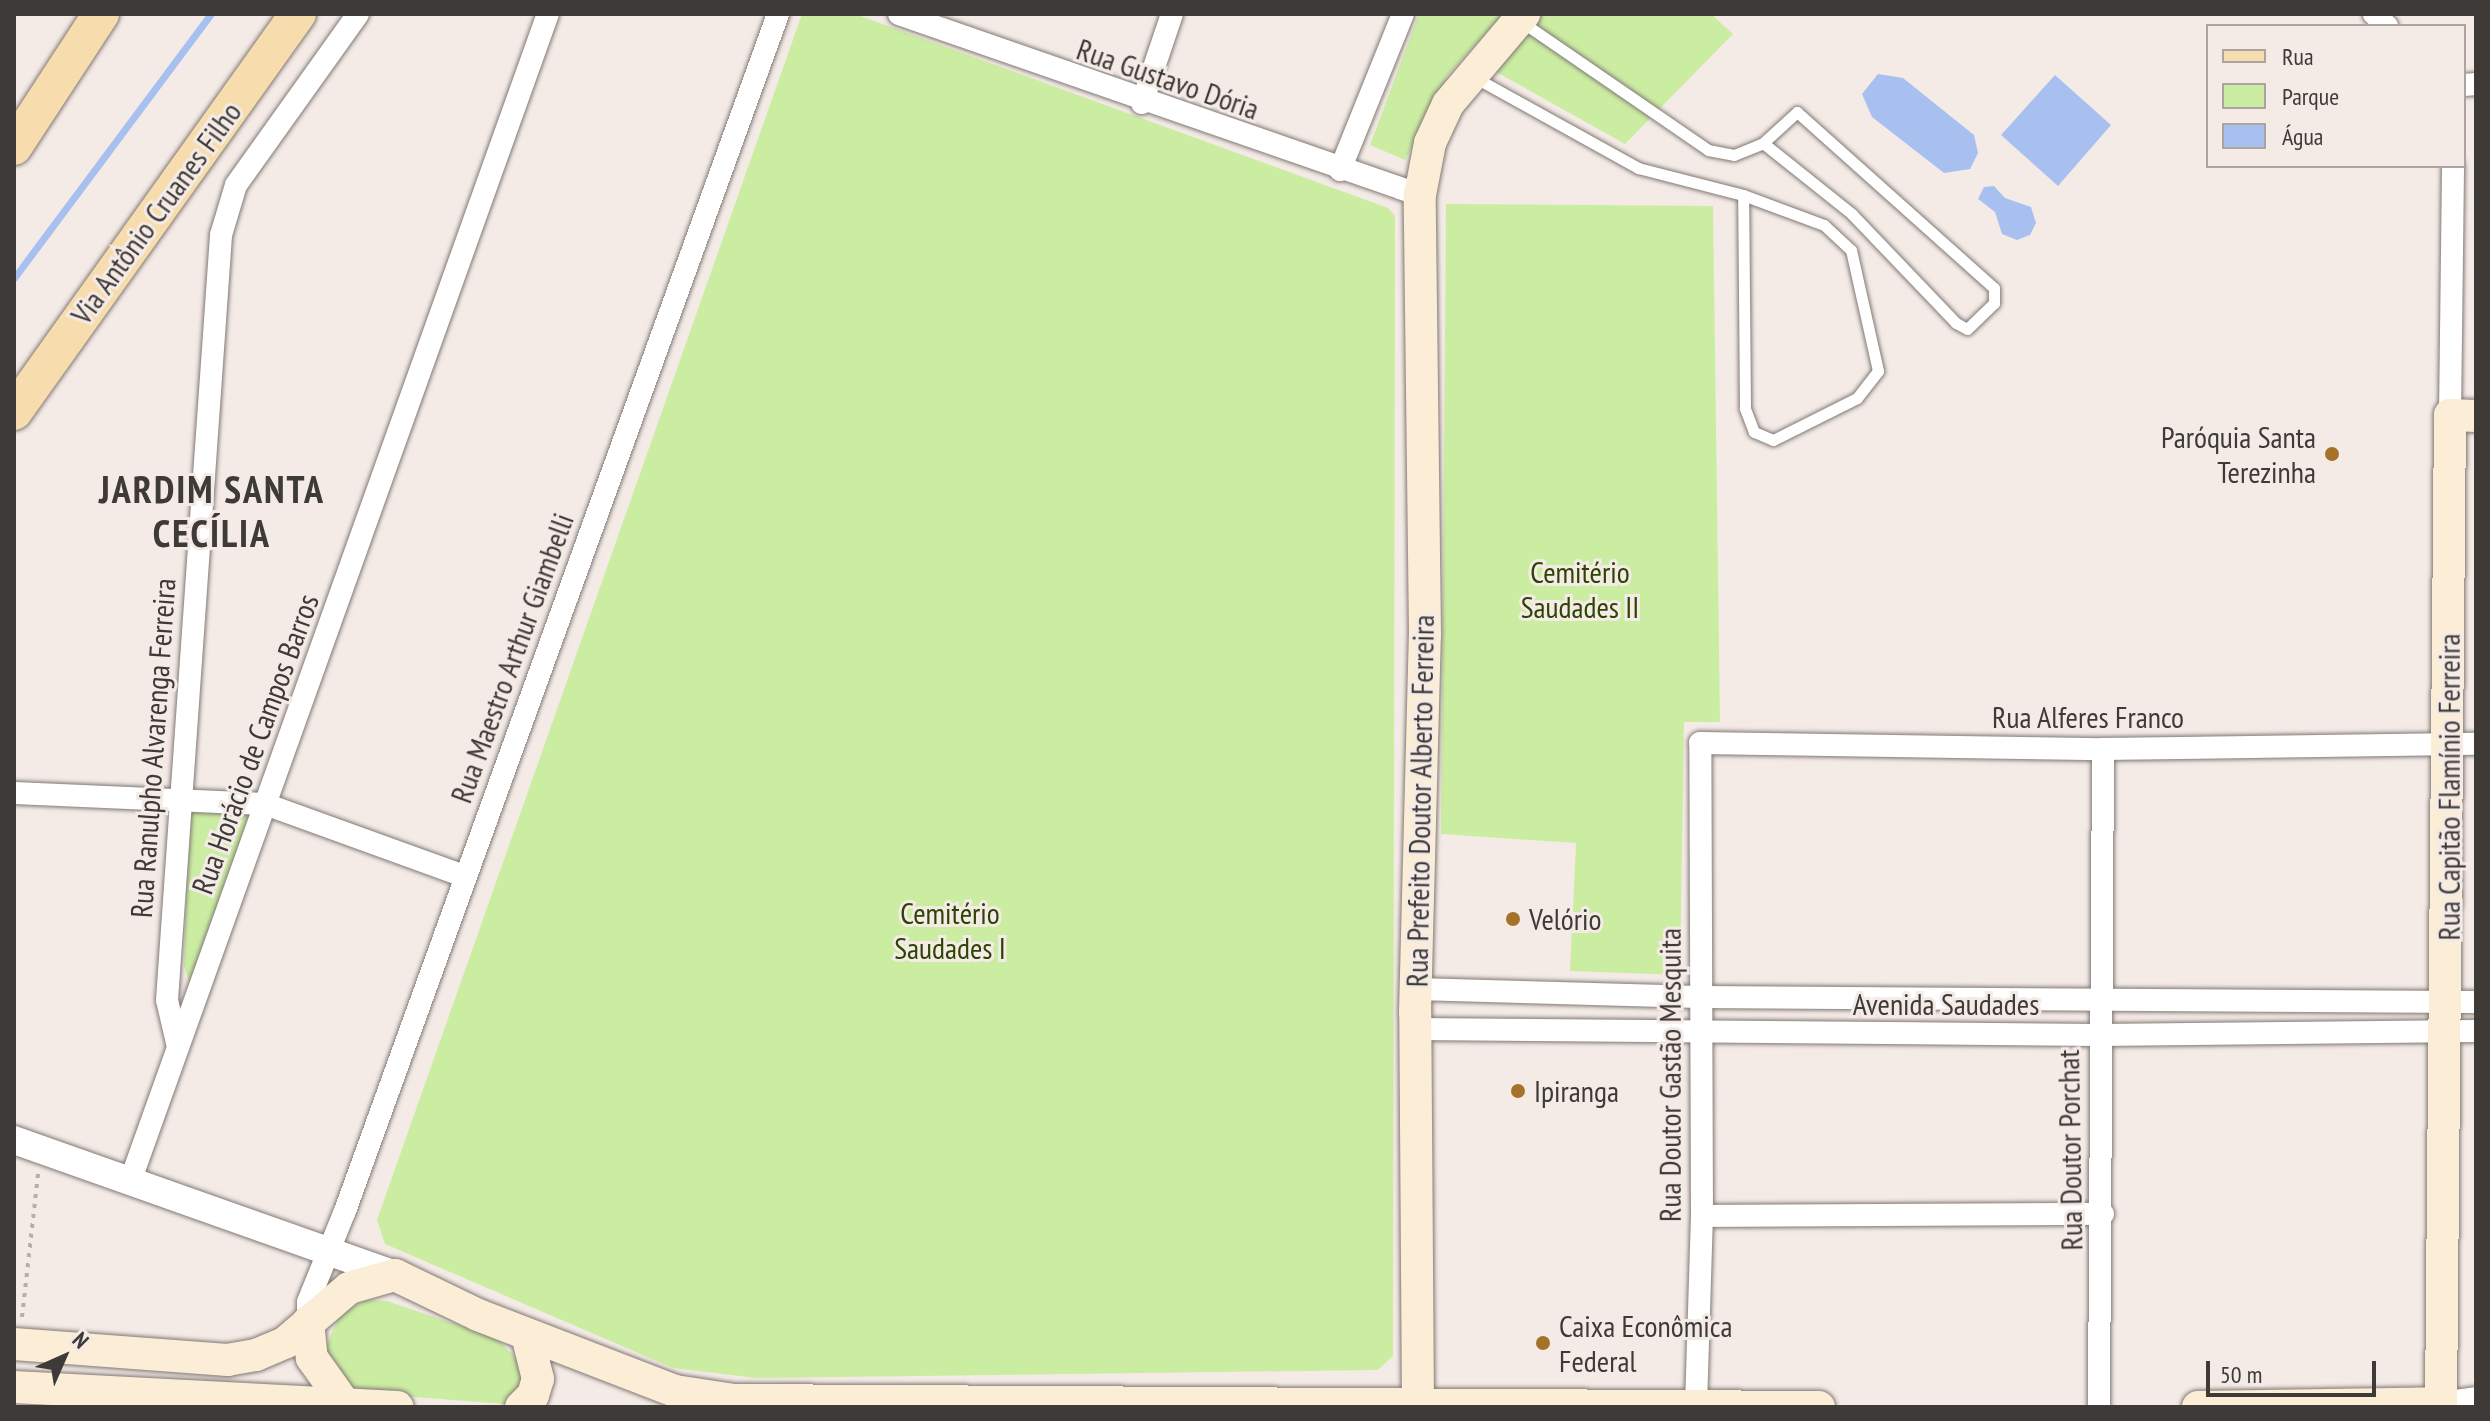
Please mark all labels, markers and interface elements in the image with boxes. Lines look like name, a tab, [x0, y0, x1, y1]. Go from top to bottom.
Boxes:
legend	[2206, 24, 2466, 168]
street label: Rua Gustavo Dória	[1072, 31, 1264, 127]
text: Rua	[2282, 41, 2314, 72]
text: Parque	[2282, 81, 2339, 112]
street label: Via Antônio Cruanes Filho	[63, 95, 249, 331]
text: Água	[2282, 121, 2323, 152]
place label: Paróquia Santa Terezinha	[2161, 419, 2316, 490]
marker: Paróquia Santa Terezinha	[2323, 445, 2341, 463]
district label: JARDIM SANTA CECÍLIA	[99, 466, 325, 556]
street label: Rua Maestro Arthur Giambelli	[443, 508, 581, 808]
park label: Cemitério Saudades II	[1521, 554, 1639, 624]
street label: Rua Ranulpho Alvarenga Ferreira	[123, 577, 183, 919]
street label: Rua Horácio de Campos Barros	[184, 589, 326, 899]
street label: Rua Prefeito Doutor Alberto Ferreira	[1399, 614, 1441, 988]
street label: Rua Capitão Flamínio Ferreira	[2431, 633, 2467, 941]
street label: Rua Alferes Franco	[1992, 699, 2184, 735]
park label: Cemitério Saudades I	[894, 895, 1006, 966]
place label: Velório	[1529, 901, 1601, 937]
marker: Velório	[1504, 910, 1522, 928]
street label: Rua Doutor Gastão Mesquita	[1652, 928, 1688, 1222]
street label: Avenida Saudades	[1853, 986, 2039, 1022]
street label: Rua Doutor Porchat	[2050, 1049, 2090, 1251]
place label: Ipiranga	[1534, 1073, 1619, 1109]
marker: Ipiranga	[1509, 1082, 1527, 1100]
place label: Caixa Econômica Federal	[1559, 1308, 1732, 1378]
north arrow	[24, 1317, 104, 1397]
text: N	[67, 1326, 95, 1354]
marker: Caixa Econômica Federal	[1534, 1334, 1552, 1352]
scale bar	[2210, 1345, 2380, 1395]
text: 50 m	[2220, 1359, 2262, 1390]

